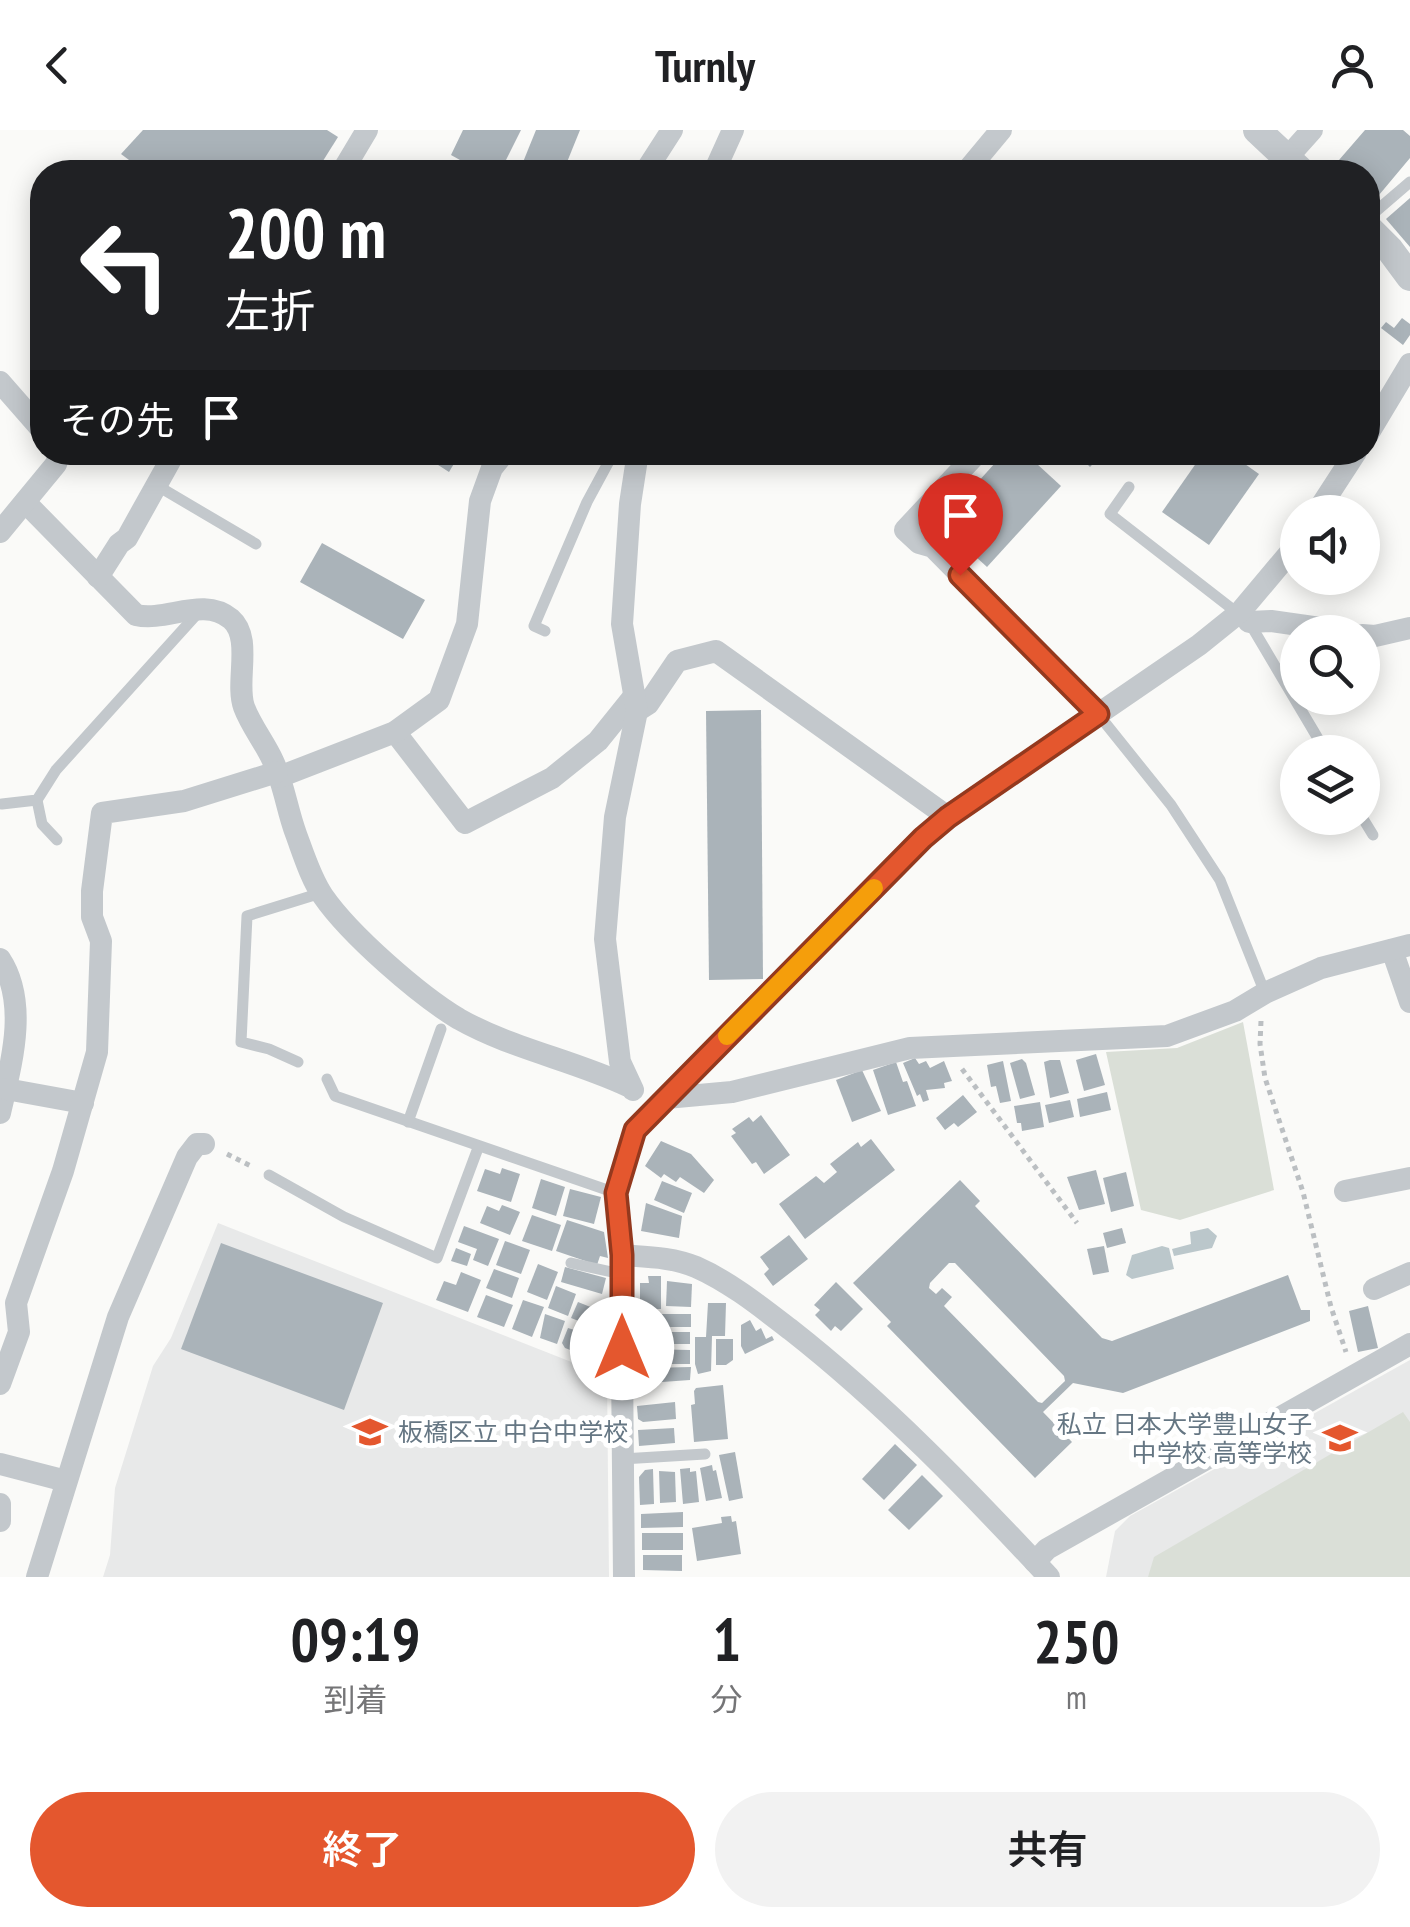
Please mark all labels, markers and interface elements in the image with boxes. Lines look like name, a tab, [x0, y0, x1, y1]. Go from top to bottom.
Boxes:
text: Turnly	[655, 36, 755, 94]
icon: back	[30, 38, 85, 93]
icon: person	[1325, 38, 1380, 93]
text: 200 m	[225, 187, 386, 277]
icon: left	[60, 200, 190, 330]
text: 左折	[225, 281, 315, 339]
icon: arrive	[194, 390, 249, 445]
text: その先	[60, 395, 174, 444]
pin	[918, 473, 1003, 576]
icon: arrive	[933, 488, 988, 543]
map controls	[1280, 495, 1380, 835]
button: sound	[1280, 495, 1380, 595]
button: search	[1280, 615, 1380, 715]
button: layers	[1280, 735, 1380, 835]
position arrow	[570, 1296, 674, 1400]
place label: 私立 日本大学豊山女子 中学校 高等学校	[1057, 1408, 1312, 1469]
school or university icon: 板橋区立 中台中学校	[351, 1413, 389, 1451]
place label: 板橋区立 中台中学校	[398, 1416, 628, 1448]
school or university icon: 私立 日本大学豊山女子 中学校 高等学校	[1321, 1419, 1359, 1457]
text: 09:19	[291, 1600, 420, 1678]
text: 1	[713, 1600, 741, 1678]
text: 250	[1033, 1602, 1119, 1680]
text: m	[1066, 1676, 1087, 1718]
text: 到着	[323, 1678, 387, 1720]
text: 分	[711, 1678, 743, 1720]
button: 終了	[30, 1792, 695, 1907]
button: 共有	[715, 1792, 1380, 1907]

